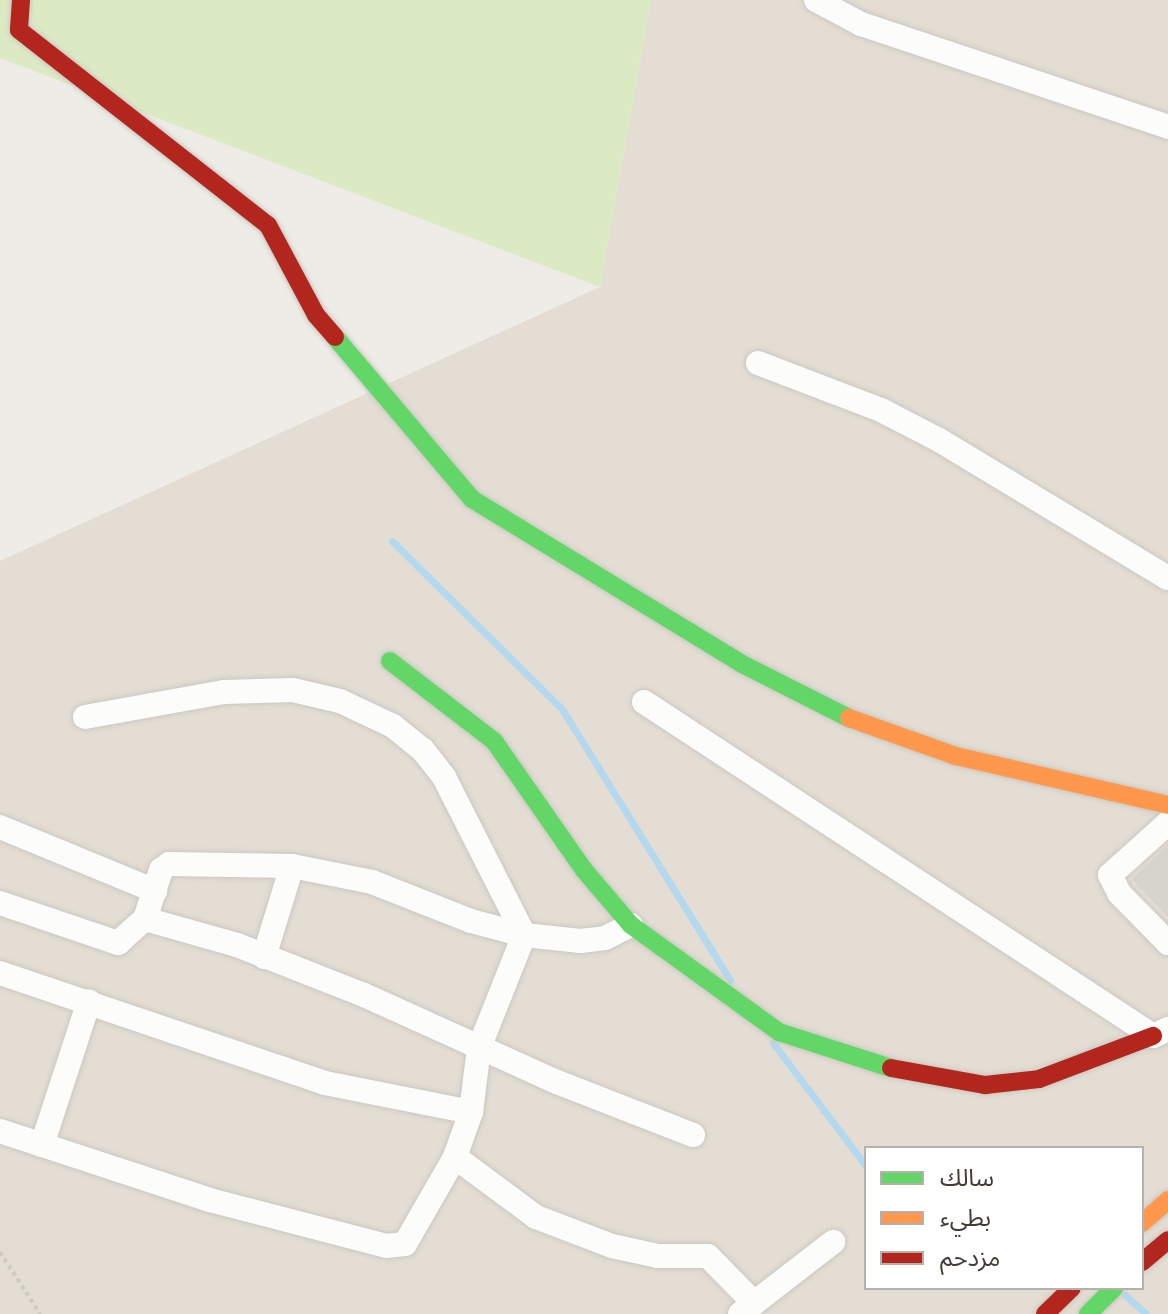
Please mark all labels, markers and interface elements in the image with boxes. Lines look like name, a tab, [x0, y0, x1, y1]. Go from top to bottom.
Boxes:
legend	[864, 1146, 1144, 1290]
text: سالك	[940, 1160, 994, 1195]
text: بطيء	[940, 1200, 991, 1235]
text: مزدحم	[940, 1240, 1000, 1275]

